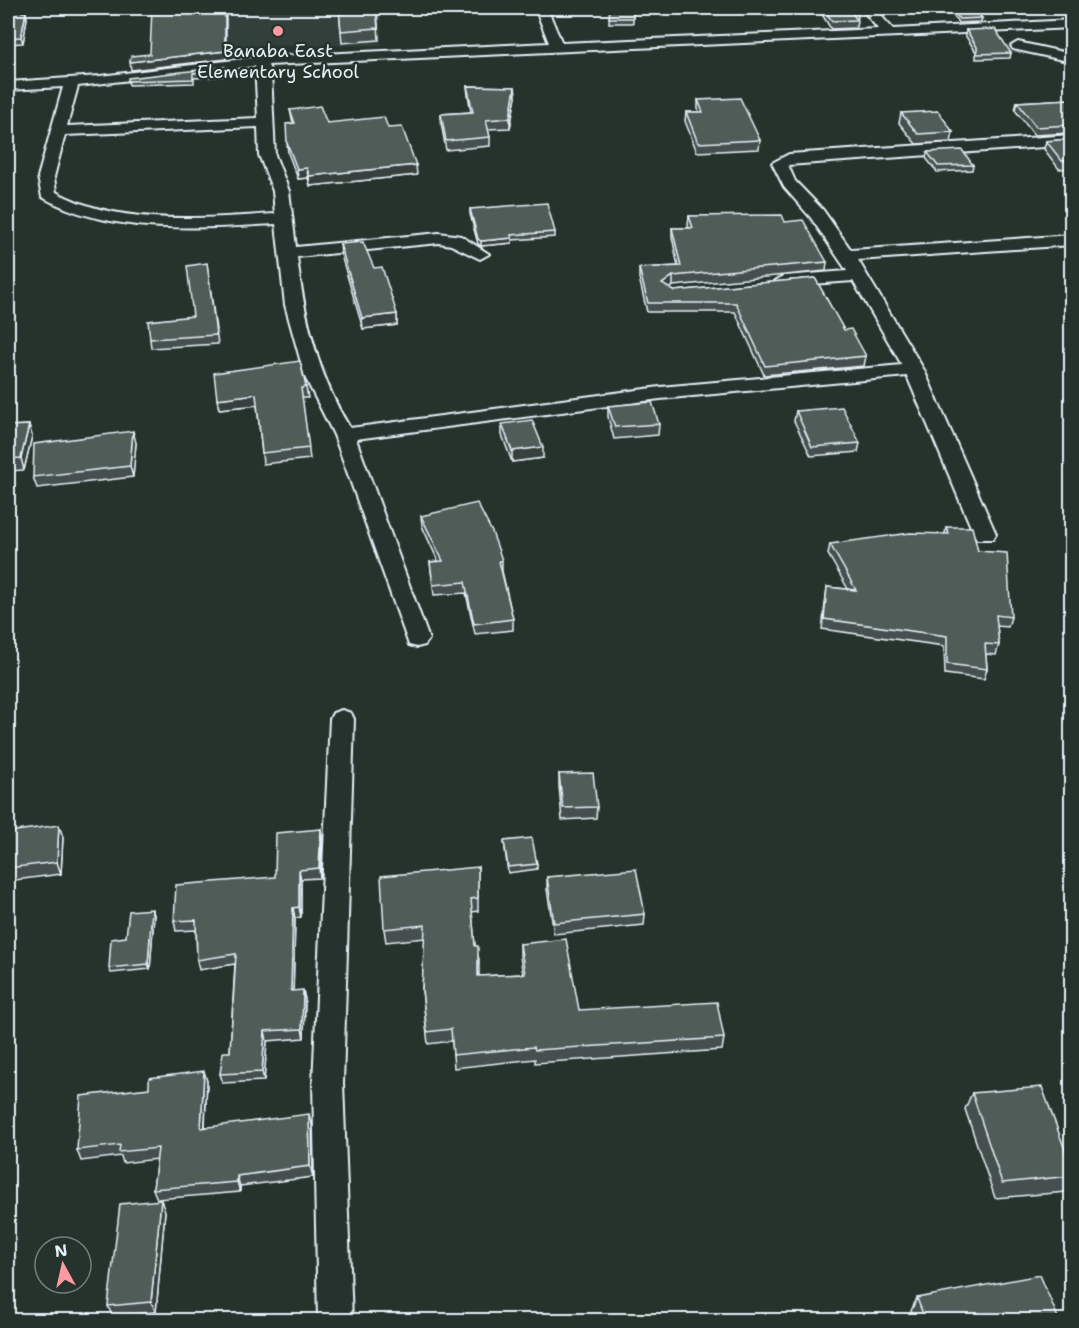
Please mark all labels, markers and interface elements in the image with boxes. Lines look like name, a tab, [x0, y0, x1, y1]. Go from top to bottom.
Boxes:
marker: Banaba East Elementary School	[271, 24, 285, 38]
place label: Banaba East Elementary School	[197, 39, 360, 84]
north arrow	[33, 1235, 93, 1295]
text: N	[53, 1239, 69, 1262]

